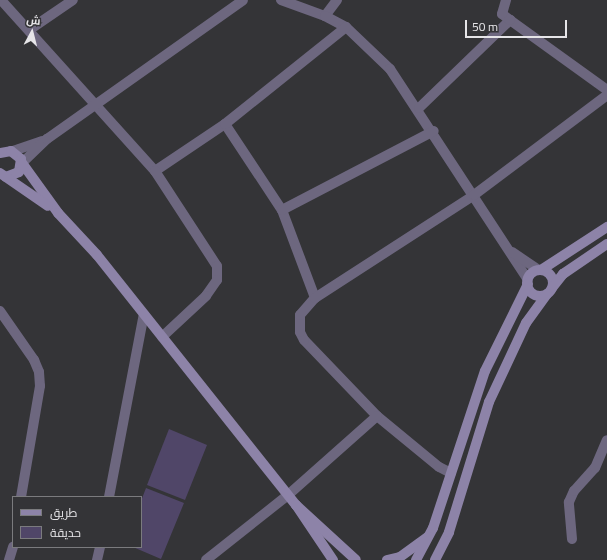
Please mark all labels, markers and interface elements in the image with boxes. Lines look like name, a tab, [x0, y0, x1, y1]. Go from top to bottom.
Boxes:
text: ش	[25, 9, 42, 31]
north arrow	[12, 12, 52, 52]
scale bar	[467, 12, 569, 38]
text: 50 m	[472, 15, 498, 38]
legend	[12, 496, 142, 548]
text: طريق	[50, 501, 77, 524]
text: حديقة	[50, 521, 81, 544]

